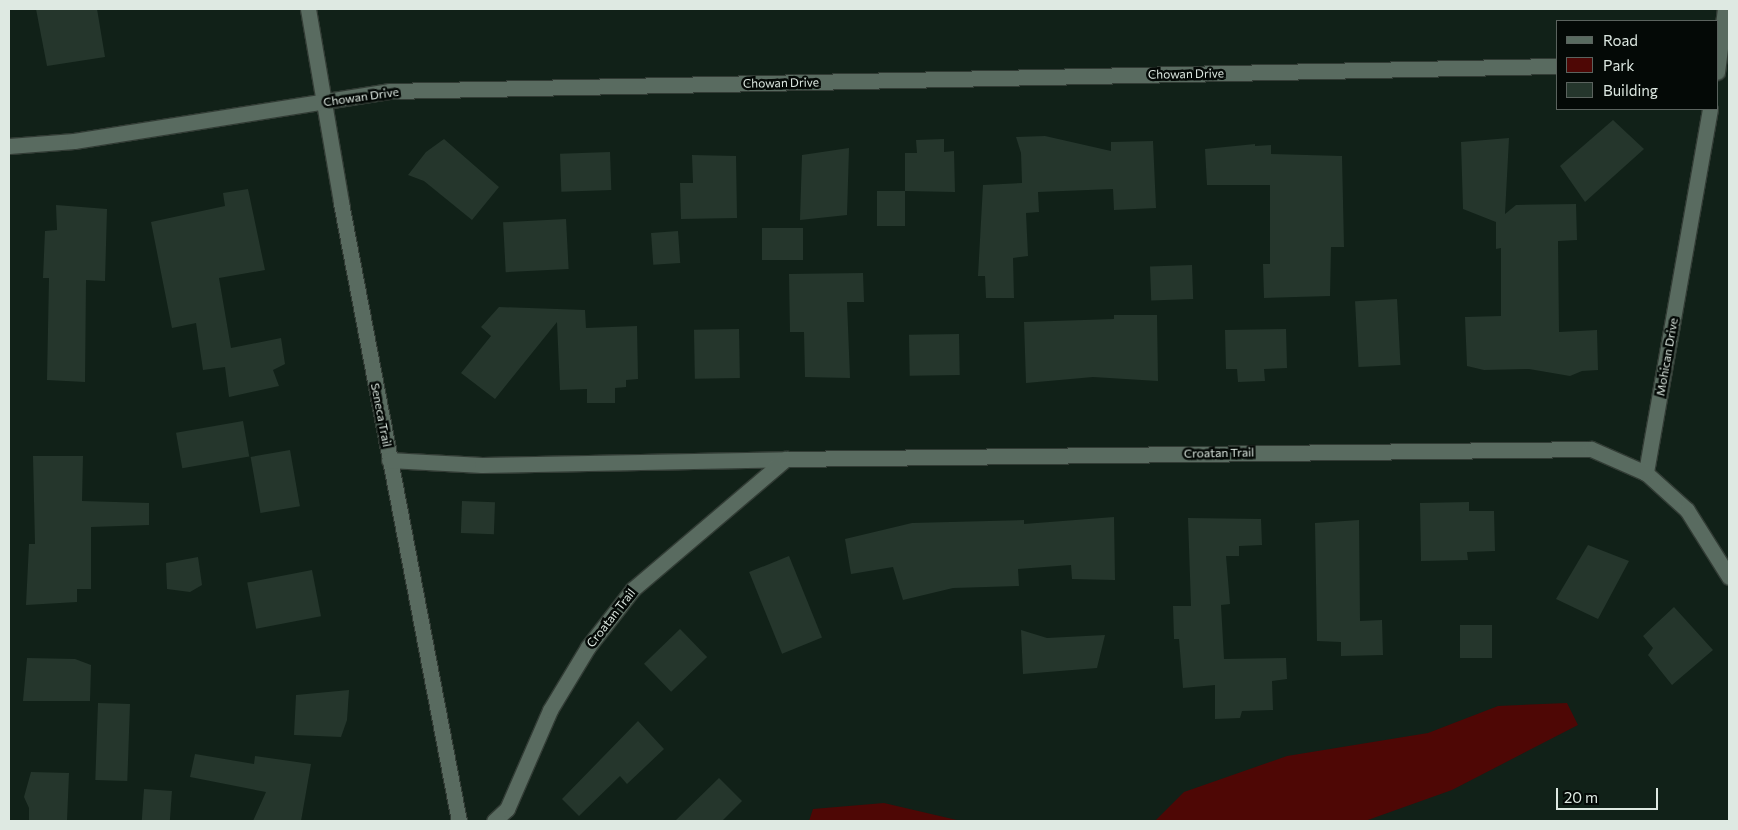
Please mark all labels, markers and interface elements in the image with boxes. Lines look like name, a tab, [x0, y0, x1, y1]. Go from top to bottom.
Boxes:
legend	[1556, 20, 1718, 110]
text: Road	[1603, 31, 1638, 49]
text: Park	[1603, 56, 1634, 74]
street label: Chowan Drive	[1148, 66, 1224, 82]
street label: Chowan Drive	[743, 75, 819, 91]
text: Building	[1603, 81, 1658, 99]
street label: Chowan Drive	[322, 85, 400, 109]
street label: Mohican Drive	[1653, 317, 1681, 397]
street label: Seneca Trail	[368, 382, 394, 448]
street label: Croatan Trail	[1184, 445, 1254, 461]
street label: Croatan Trail	[584, 586, 638, 650]
scale bar	[1558, 778, 1660, 810]
text: 20 m	[1564, 788, 1598, 806]

